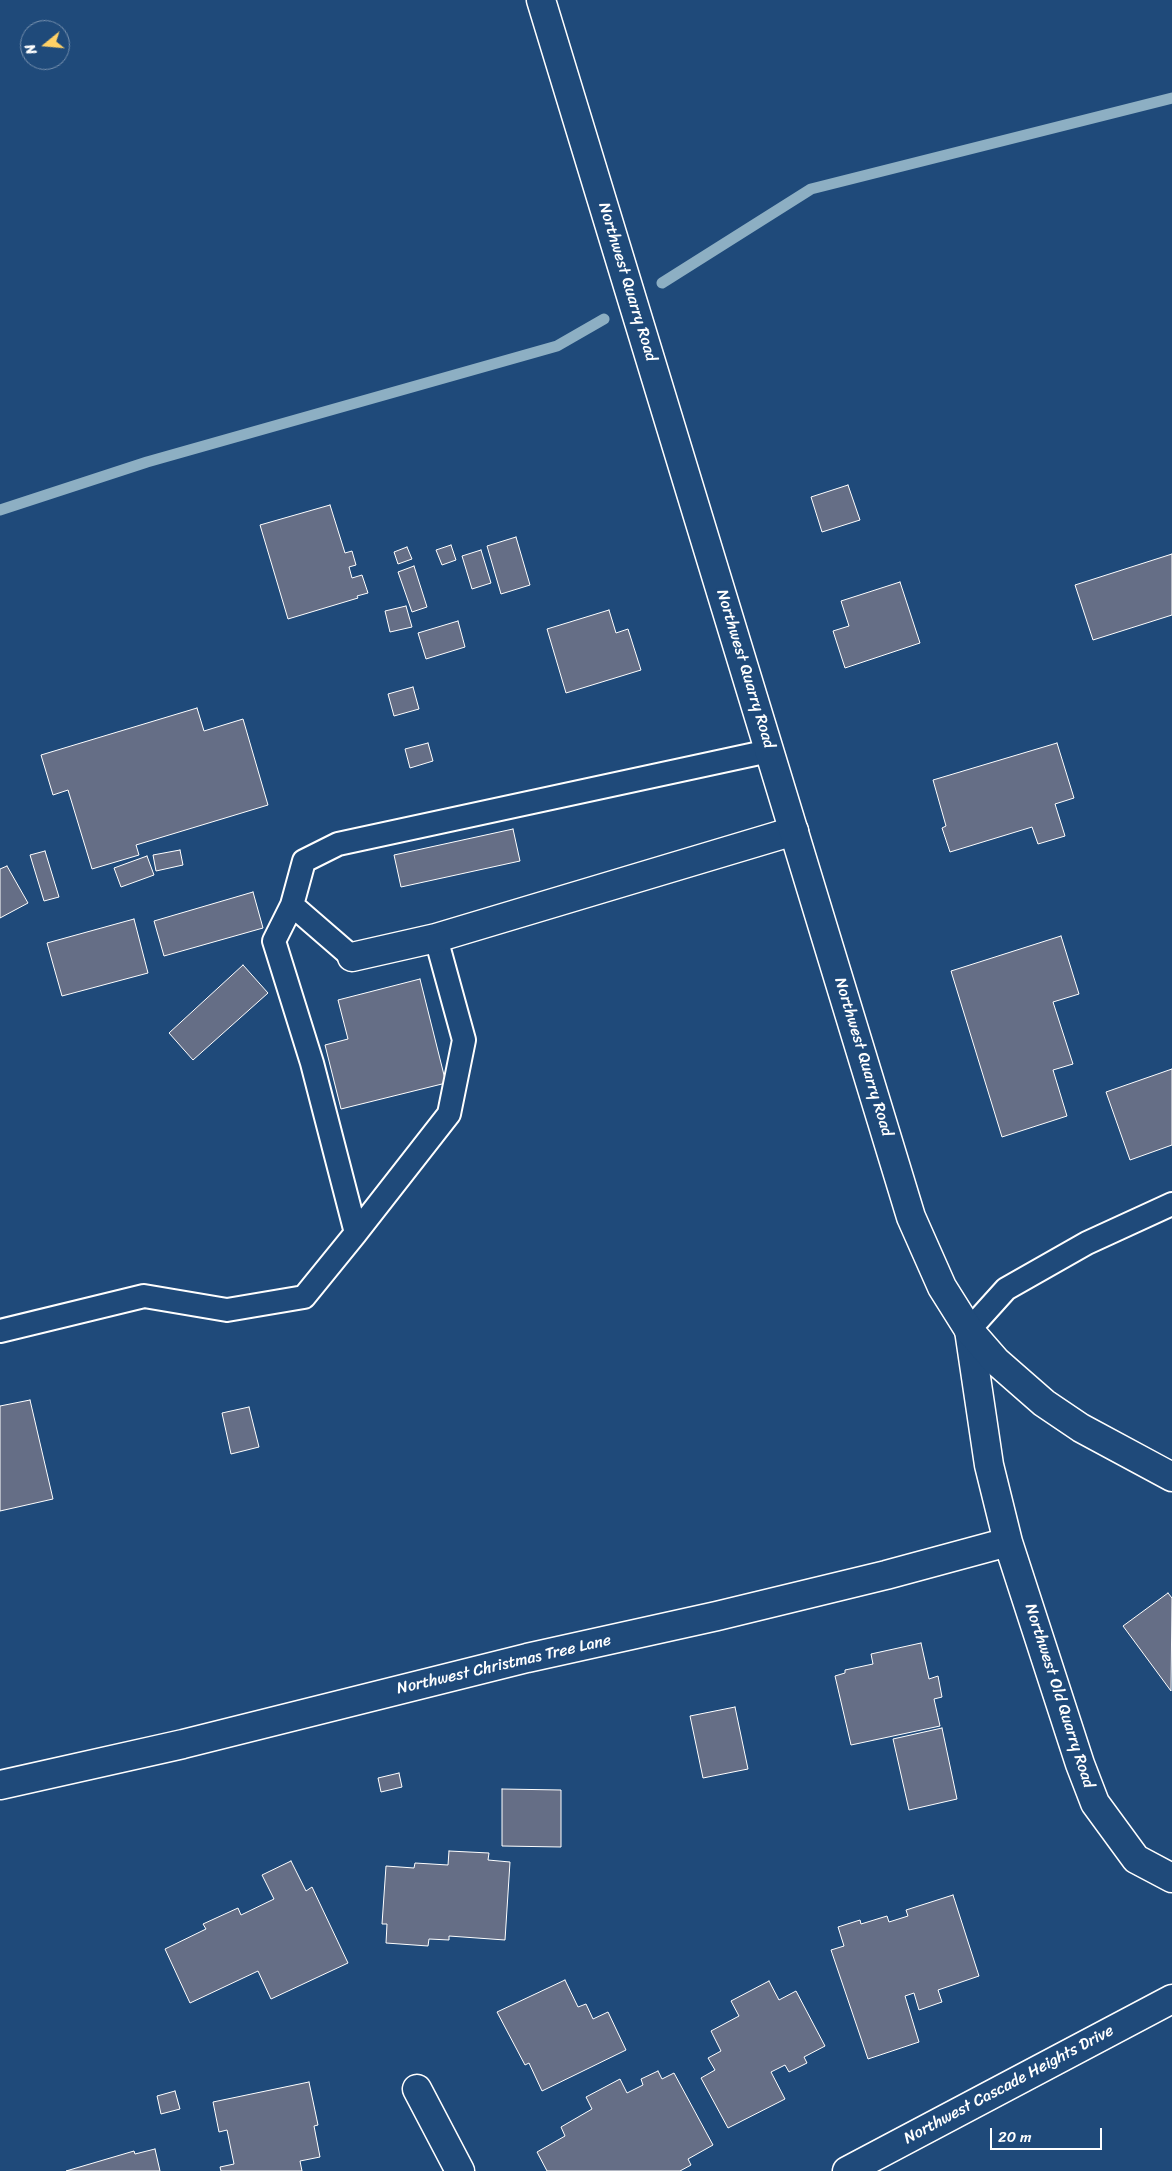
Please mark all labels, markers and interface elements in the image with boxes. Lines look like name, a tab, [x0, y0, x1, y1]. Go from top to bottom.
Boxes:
north arrow	[20, 20, 70, 70]
text: N	[18, 41, 45, 58]
street label: Northwest Quarry Road	[594, 200, 660, 364]
street label: Northwest Quarry Road	[712, 587, 778, 751]
street label: Northwest Quarry Road	[830, 975, 896, 1139]
street label: Northwest Old Quarry Road	[1020, 1601, 1098, 1791]
street label: Northwest Christmas Tree Lane	[395, 1631, 613, 1699]
street label: Northwest Cascade Heights Drive	[901, 2021, 1117, 2149]
scale bar	[992, 2118, 1104, 2150]
text: 20 m	[998, 2124, 1032, 2150]

